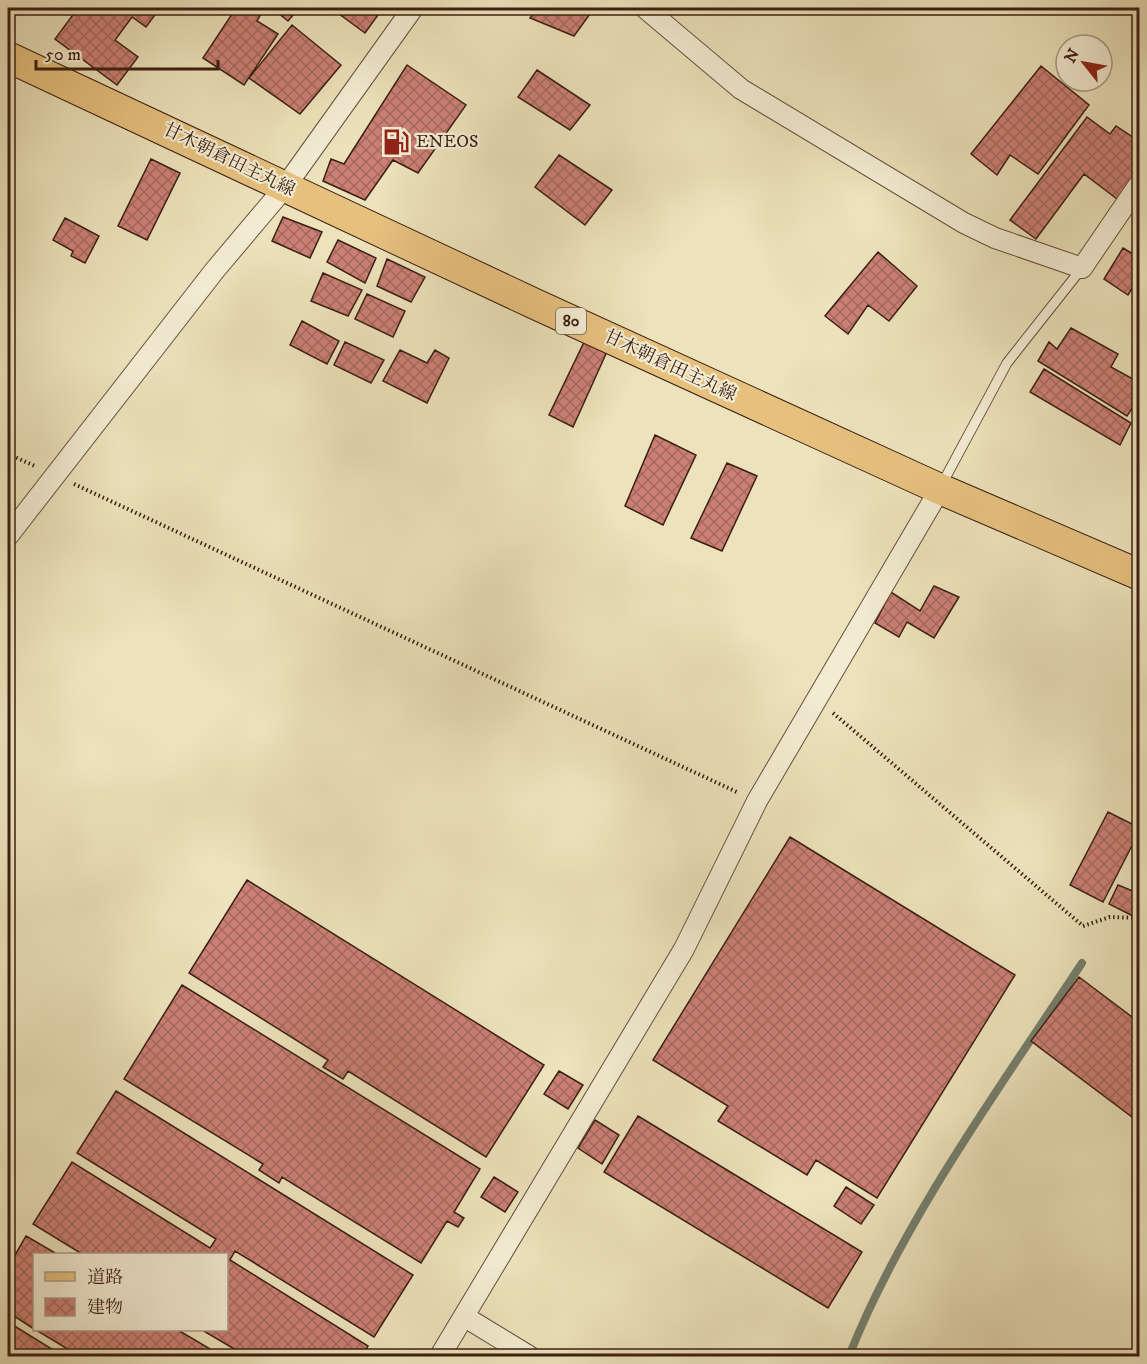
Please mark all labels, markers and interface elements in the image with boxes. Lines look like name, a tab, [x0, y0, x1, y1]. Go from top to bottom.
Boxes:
scale bar	[36, 33, 218, 71]
north arrow	[1054, 33, 1114, 93]
text: 50 m	[45, 44, 81, 66]
text: N	[1060, 45, 1084, 67]
street label: 甘木朝倉田主丸線	[159, 119, 299, 201]
fuel station icon: ENEOS	[381, 127, 411, 157]
place label: ENEOS	[416, 131, 478, 153]
road number: 80	[556, 308, 586, 334]
street label: 甘木朝倉田主丸線	[600, 326, 740, 406]
legend	[33, 1253, 228, 1331]
text: 道路	[87, 1267, 123, 1289]
text: 建物	[87, 1297, 123, 1319]

